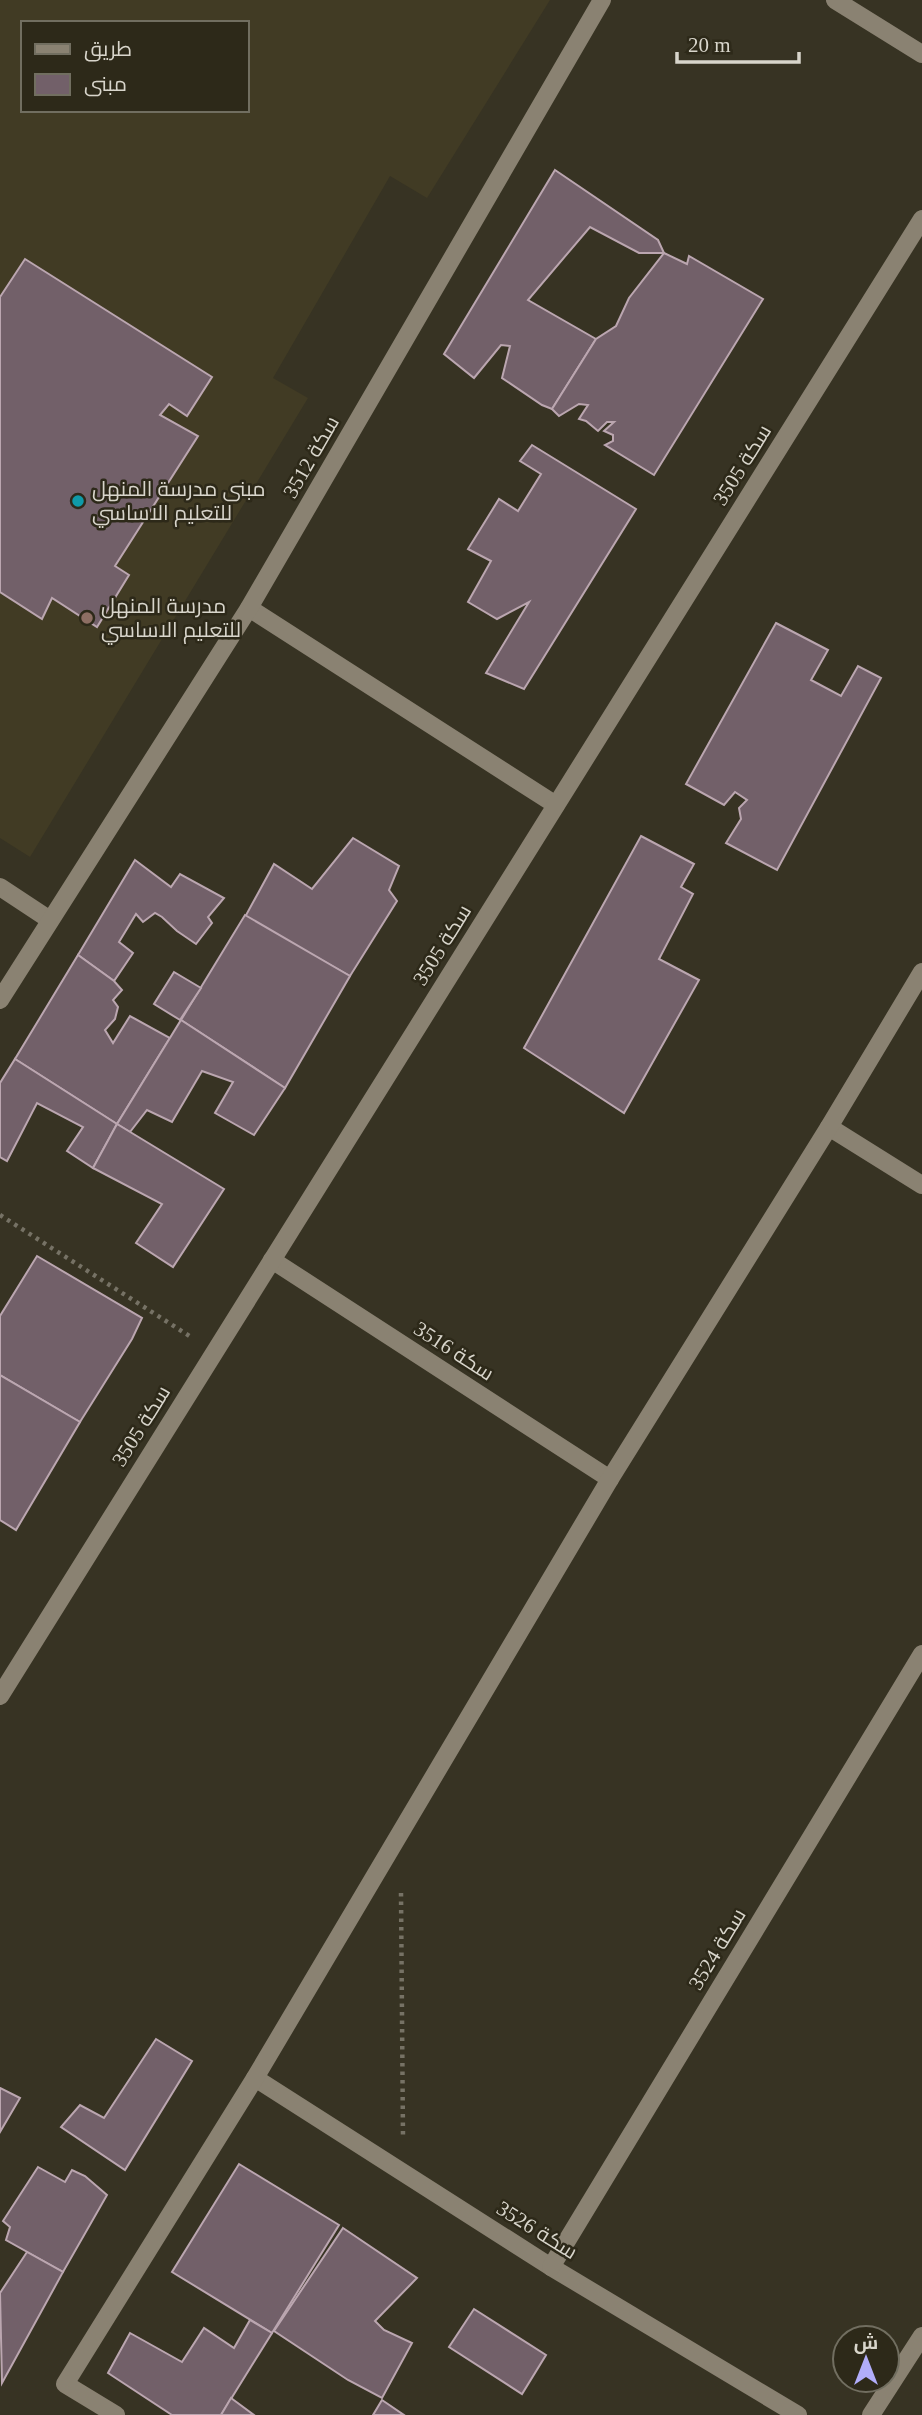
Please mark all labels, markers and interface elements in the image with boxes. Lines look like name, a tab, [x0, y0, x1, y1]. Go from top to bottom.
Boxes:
legend	[21, 21, 248, 112]
scale bar	[677, 21, 800, 65]
text: 20 m	[688, 33, 731, 57]
text: طريق	[84, 37, 132, 62]
text: مبنى	[84, 72, 127, 97]
street label: سكة 3512	[278, 412, 344, 502]
street label: سكة 3505	[708, 420, 776, 510]
place label: مبنى مدرسة المنهل للتعليم الاساسي	[92, 477, 266, 528]
marker: مبنى مدرسة المنهل للتعليم الاساسي	[70, 493, 86, 509]
place label: مدرسة المنهل للتعليم الاساسي	[101, 594, 241, 645]
marker: مدرسة المنهل للتعليم الاساسي	[79, 610, 95, 626]
street label: سكة 3505	[408, 900, 476, 990]
street label: سكة 3516	[409, 1316, 499, 1386]
street label: سكة 3505	[107, 1381, 175, 1471]
street label: سكة 3524	[683, 1904, 751, 1994]
street label: سكة 3526	[492, 2196, 582, 2264]
north arrow	[831, 2324, 901, 2394]
text: ش	[854, 2332, 878, 2354]

